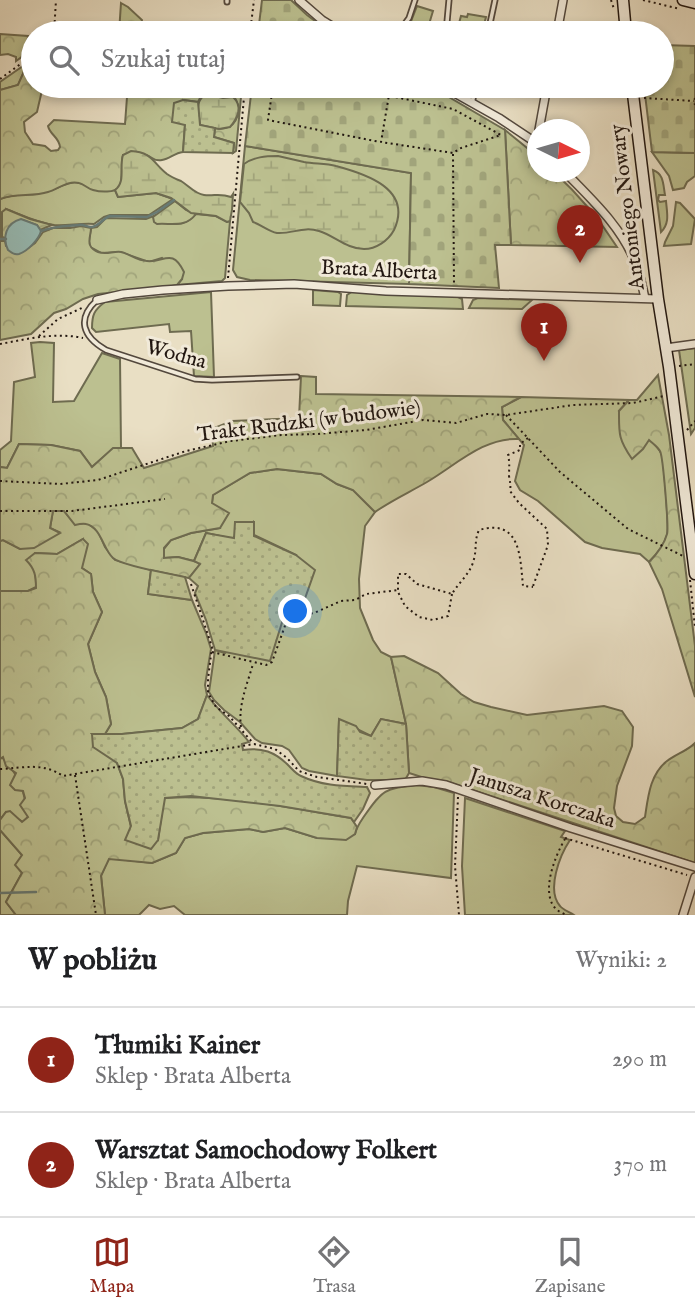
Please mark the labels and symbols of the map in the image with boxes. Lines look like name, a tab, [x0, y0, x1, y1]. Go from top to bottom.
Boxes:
north arrow	[527, 119, 590, 182]
street label: Antoniego Nowary	[604, 122, 652, 292]
pin: 2	[557, 205, 603, 263]
street label: Brata Alberta	[320, 254, 439, 288]
pin: 1	[521, 303, 567, 361]
street label: Wodna	[143, 334, 210, 376]
street label: Trakt Rudzki (w budowie)	[196, 395, 422, 449]
your location	[278, 594, 312, 628]
street label: Janusza Korczaka	[464, 762, 619, 836]

